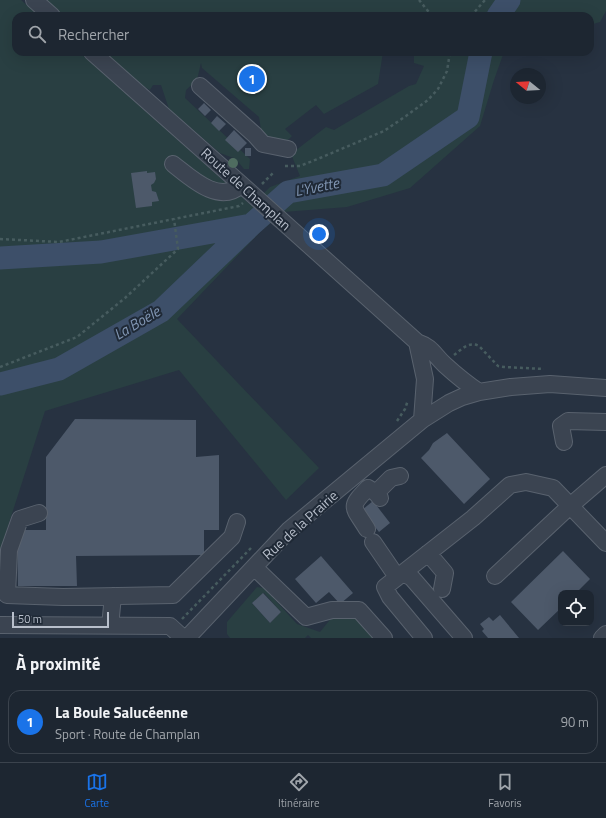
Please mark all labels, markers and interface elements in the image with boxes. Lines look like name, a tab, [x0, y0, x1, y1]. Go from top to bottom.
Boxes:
search box	[12, 12, 594, 56]
icon: search	[26, 23, 48, 45]
text: Rechercher	[58, 23, 129, 46]
pin: 1	[239, 64, 265, 94]
north arrow	[510, 68, 546, 104]
street label: Route de Champlan	[197, 142, 296, 235]
water label: L'Yvette	[293, 171, 342, 202]
your location	[309, 224, 329, 244]
water label: La Boële	[109, 299, 165, 345]
street label: Rue de la Prairie	[257, 485, 342, 564]
map controls	[558, 590, 594, 626]
button: locate	[558, 590, 594, 626]
scale bar	[12, 610, 109, 629]
text: 50 m	[18, 611, 42, 627]
text: À proximité	[16, 651, 100, 677]
text: La Boule Salucéenne	[55, 701, 188, 724]
text: 1	[26, 712, 34, 732]
text: 90 m	[561, 712, 589, 732]
text: Sport · Route de Champlan	[55, 724, 200, 744]
tab: Carte	[84, 771, 109, 811]
tab: Itinéraire	[278, 771, 319, 811]
tab: Favoris	[488, 771, 522, 811]

